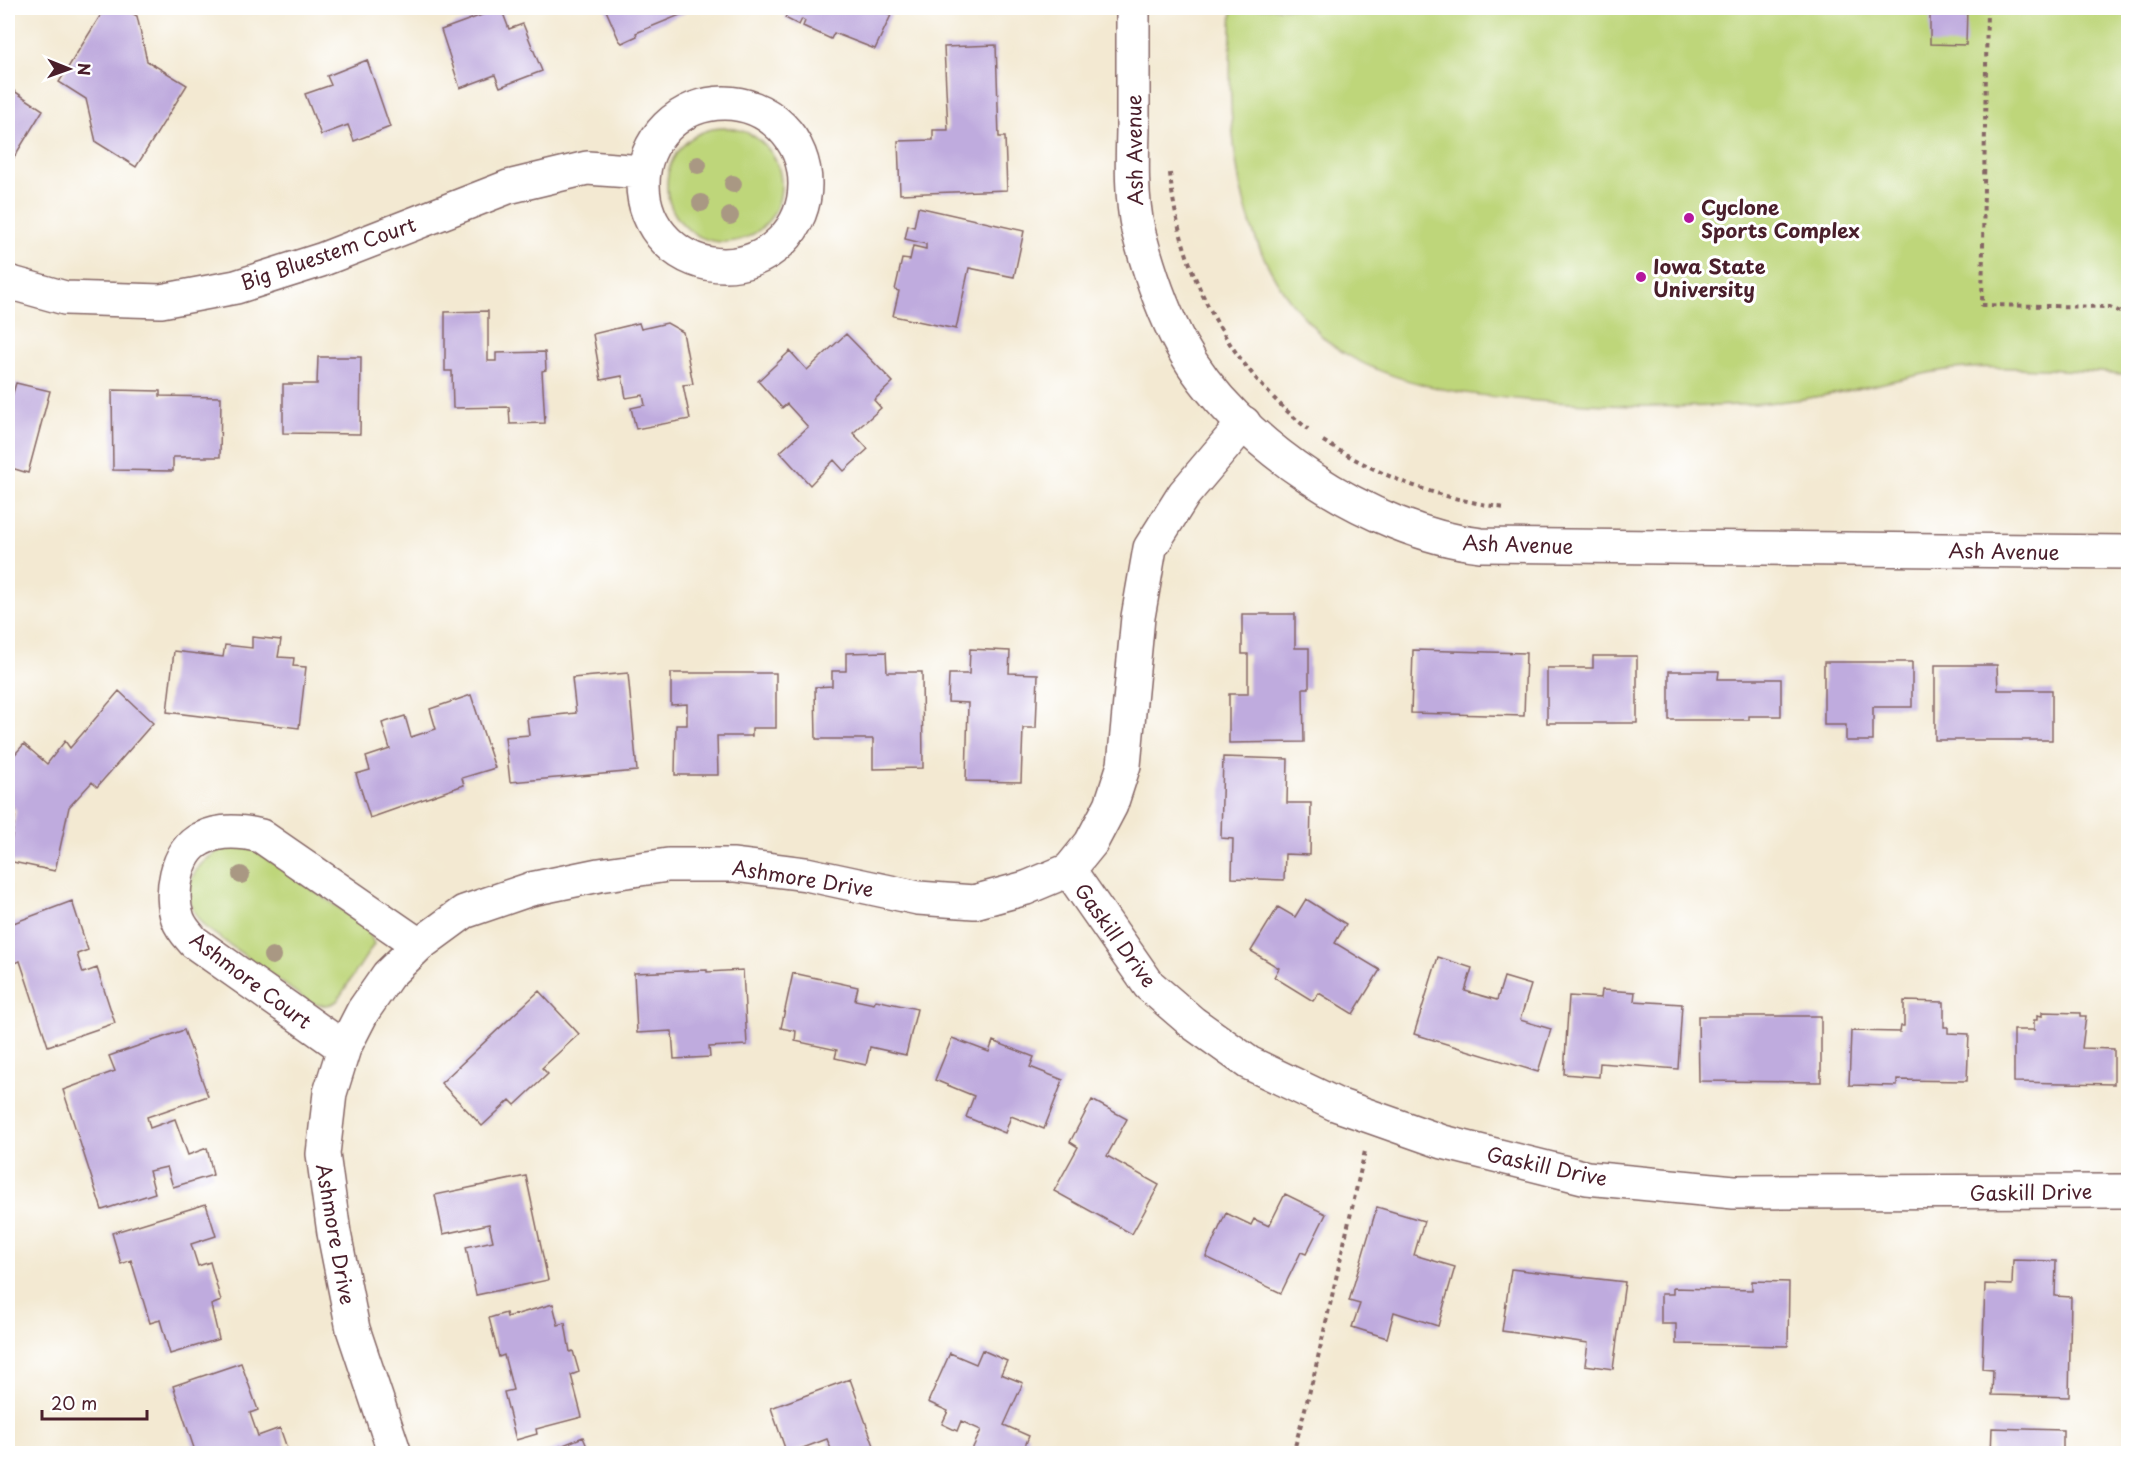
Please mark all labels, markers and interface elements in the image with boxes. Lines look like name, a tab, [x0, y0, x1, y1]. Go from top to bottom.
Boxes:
north arrow	[39, 39, 99, 99]
text: N	[73, 63, 97, 76]
street label: Ash Avenue	[1118, 94, 1150, 206]
place label: Cyclone Sports Complex	[1701, 192, 1860, 245]
street label: Big Bluestem Court	[236, 209, 420, 297]
marker: Cyclone Sports Complex	[1682, 211, 1696, 225]
place label: Iowa State University	[1653, 251, 1766, 304]
marker: Iowa State University	[1634, 270, 1648, 284]
street label: Ash Avenue	[1462, 527, 1574, 561]
street label: Ash Avenue	[1948, 535, 2060, 567]
street label: Ashmore Drive	[730, 852, 876, 904]
street label: Gaskill Drive	[1068, 877, 1164, 993]
street label: Ashmore Court	[184, 924, 318, 1036]
street label: Gaskill Drive	[1484, 1139, 1610, 1193]
street label: Ashmore Drive	[309, 1161, 363, 1307]
street label: Gaskill Drive	[1969, 1176, 2093, 1208]
scale bar	[42, 1383, 147, 1421]
text: 20 m	[51, 1389, 97, 1416]

